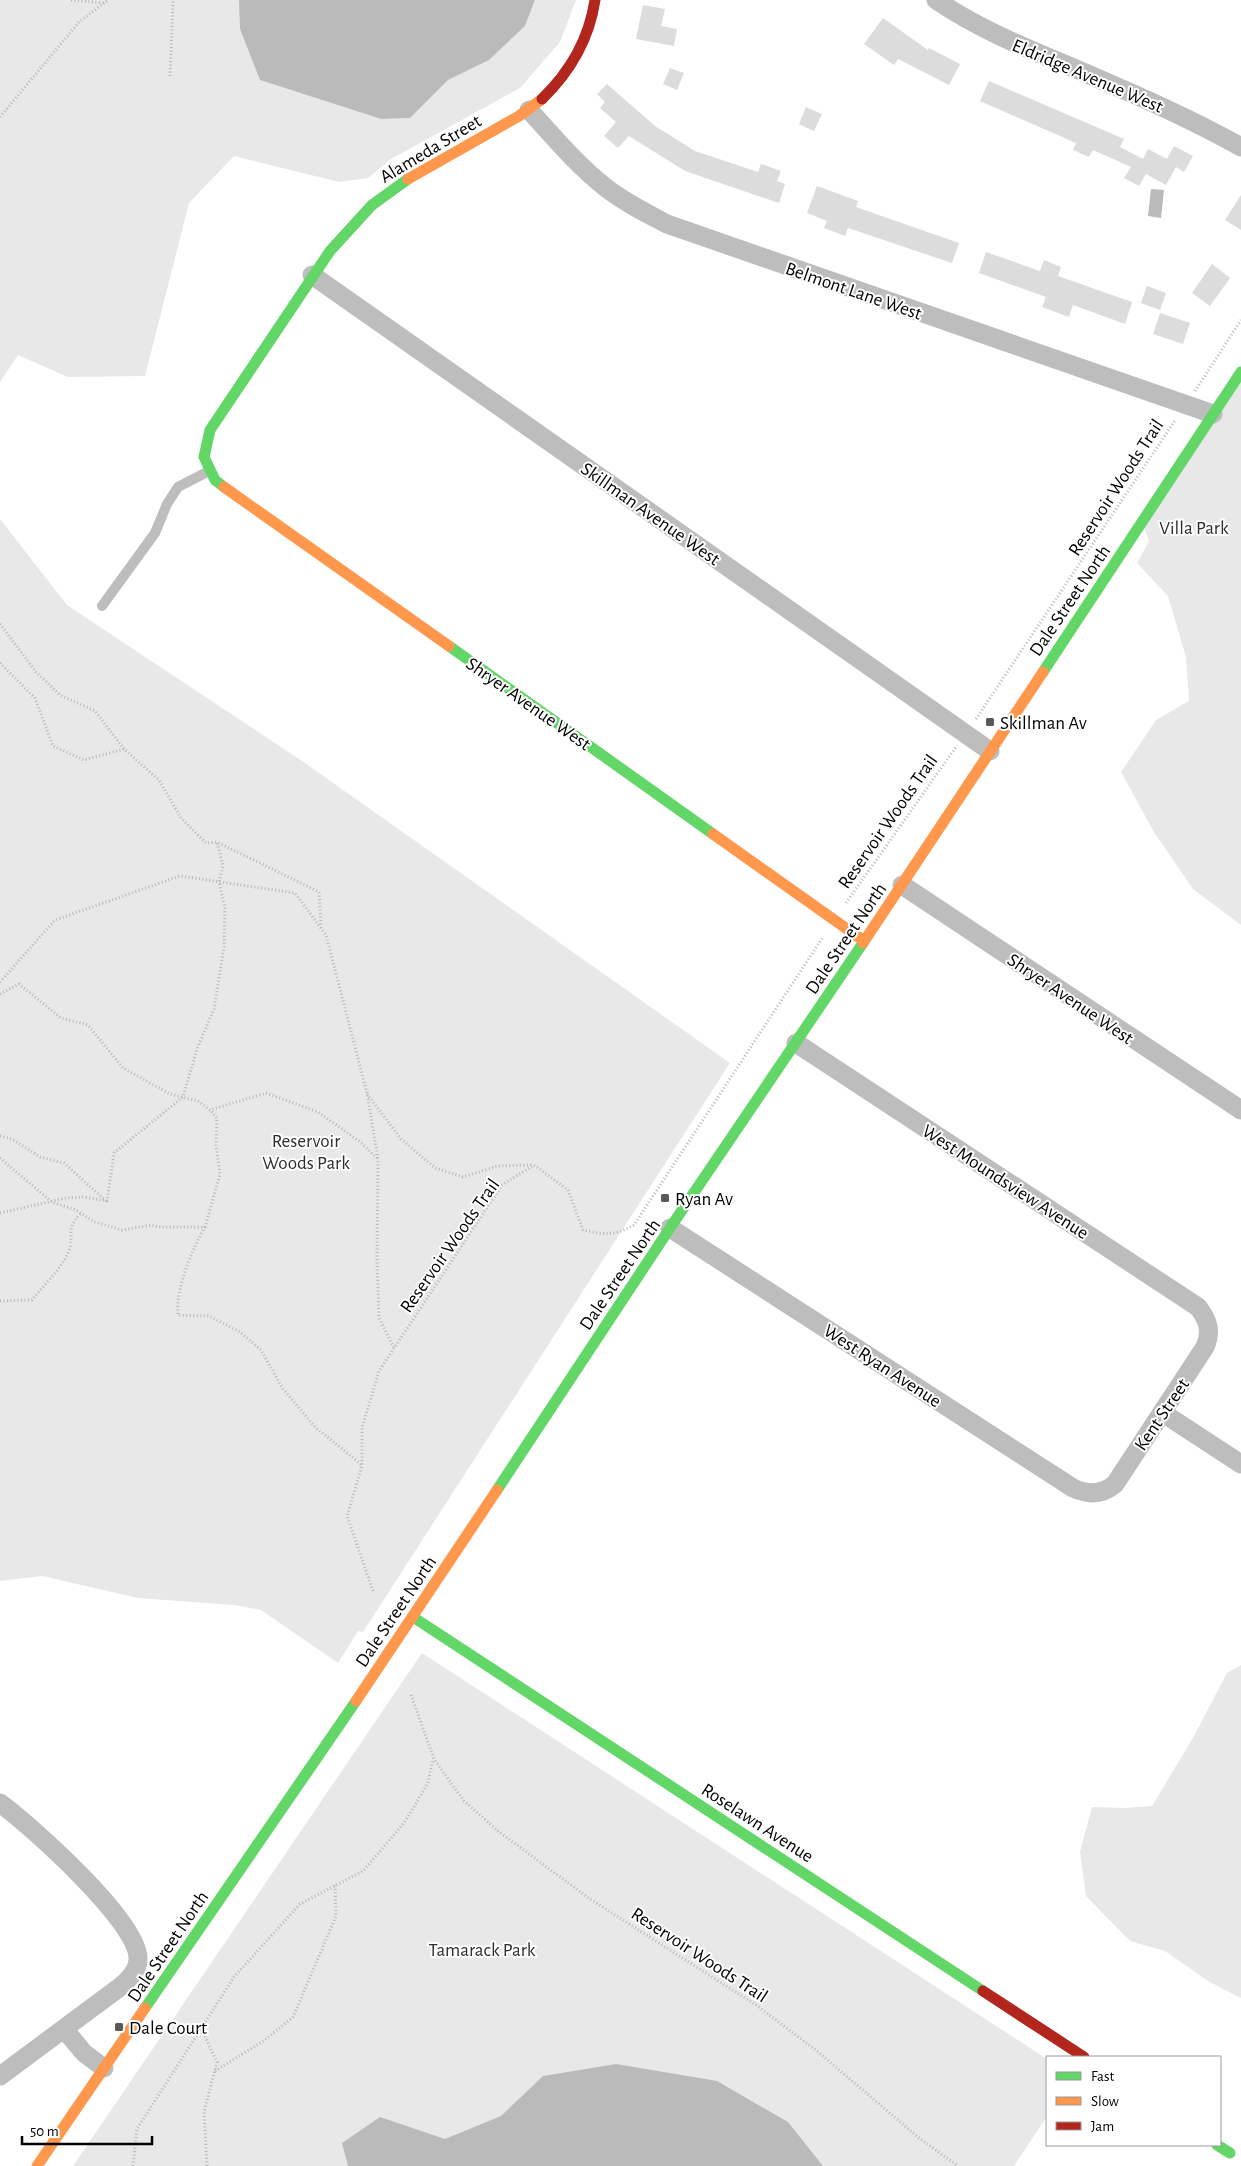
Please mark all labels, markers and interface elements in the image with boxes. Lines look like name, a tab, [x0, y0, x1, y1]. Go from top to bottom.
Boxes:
street label: Eldridge Avenue West	[1009, 36, 1166, 117]
street label: Alameda Street	[377, 112, 485, 187]
street label: Belmont Lane West	[783, 259, 924, 324]
street label: Reservoir Woods Trail	[1065, 416, 1167, 560]
street label: Skillman Avenue West	[577, 459, 723, 569]
park label: Villa Park	[1159, 519, 1229, 538]
street label: Dale Street North	[1026, 542, 1114, 660]
street label: Shryer Avenue West	[462, 654, 594, 754]
place label: Skillman Av	[1000, 714, 1087, 733]
marker: Skillman Av	[984, 716, 996, 728]
street label: Reservoir Woods Trail	[835, 751, 942, 892]
street label: Dale Street North	[802, 880, 890, 998]
street label: Shryer Avenue West	[1004, 950, 1136, 1048]
street label: West Moundsview Avenue	[919, 1121, 1092, 1243]
park label: Reservoir Woods Park	[262, 1132, 350, 1173]
street label: Reservoir Woods Trail	[397, 1175, 504, 1316]
place label: Ryan Av	[675, 1190, 733, 1209]
marker: Ryan Av	[659, 1192, 671, 1204]
street label: Dale Street North	[576, 1216, 664, 1334]
street label: West Ryan Avenue	[820, 1321, 944, 1411]
street label: Kent Street	[1131, 1375, 1193, 1454]
street label: Dale Street North	[352, 1553, 440, 1671]
street label: Roselawn Avenue	[698, 1780, 817, 1866]
street label: Dale Street North	[124, 1888, 212, 2006]
street label: Reservoir Woods Trail	[627, 1904, 771, 2006]
park label: Tamarack Park	[428, 1941, 536, 1960]
place label: Dale Court	[129, 2019, 207, 2038]
marker: Dale Court	[113, 2021, 125, 2033]
legend	[1046, 2056, 1221, 2146]
text: Fast	[1091, 2069, 1115, 2084]
text: Slow	[1091, 2094, 1119, 2109]
scale bar	[22, 2114, 152, 2146]
text: Jam	[1091, 2119, 1114, 2134]
text: 50 m	[30, 2124, 59, 2139]

